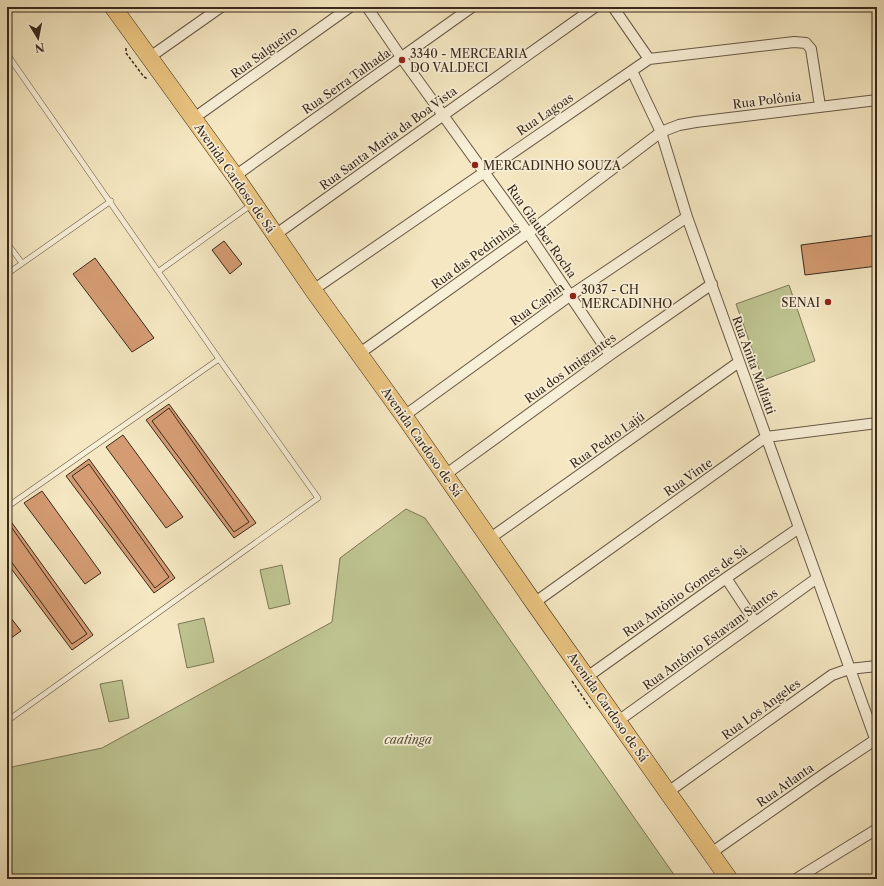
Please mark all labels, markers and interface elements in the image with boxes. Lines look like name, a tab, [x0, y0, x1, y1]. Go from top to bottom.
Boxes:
north arrow	[18, 18, 58, 58]
street label: Rua Salgueiro	[228, 23, 300, 81]
text: N	[33, 40, 46, 56]
street label: Rua Serra Talhada	[299, 45, 393, 117]
place label: 3340 - MERCEARIA DO VALDECI	[410, 46, 528, 75]
marker: 3340 - MERCEARIA DO VALDECI	[397, 55, 407, 65]
street label: Rua Santa Maria da Boa Vista	[316, 83, 460, 193]
street label: Rua Polônia	[732, 88, 803, 112]
street label: Rua Lagoas	[514, 90, 576, 138]
street label: Avenida Cardoso de Sá	[191, 119, 279, 236]
place label: MERCADINHO SOUZA	[483, 158, 622, 173]
marker: MERCADINHO SOUZA	[470, 160, 480, 170]
street label: Rua Glauber Rocha	[504, 181, 580, 281]
street label: Rua das Pedrinhas	[428, 218, 522, 292]
street label: Rua Capim	[507, 279, 567, 329]
place label: 3037 - CH MERCADINHO	[581, 282, 672, 311]
marker: 3037 - CH MERCADINHO	[568, 291, 578, 301]
place label: SENAI	[781, 295, 820, 310]
marker: SENAI	[823, 297, 833, 307]
street label: Rua Anita Malfatti	[729, 314, 779, 416]
street label: Rua dos Imigrantes	[521, 330, 619, 406]
street label: Avenida Cardoso de Sá	[378, 383, 466, 500]
street label: Rua Pedro Lajú	[567, 408, 648, 471]
street label: Rua Vinte	[661, 455, 715, 499]
street label: Rua Antônio Gomes de Sá	[620, 542, 751, 640]
street label: Rua Antônio Estavam Santos	[640, 585, 780, 693]
street label: Avenida Cardoso de Sá	[564, 648, 652, 765]
street label: Rua Los Angeles	[719, 675, 803, 743]
park label: caatinga	[384, 732, 432, 747]
street label: Rua Atlanta	[754, 760, 817, 810]

